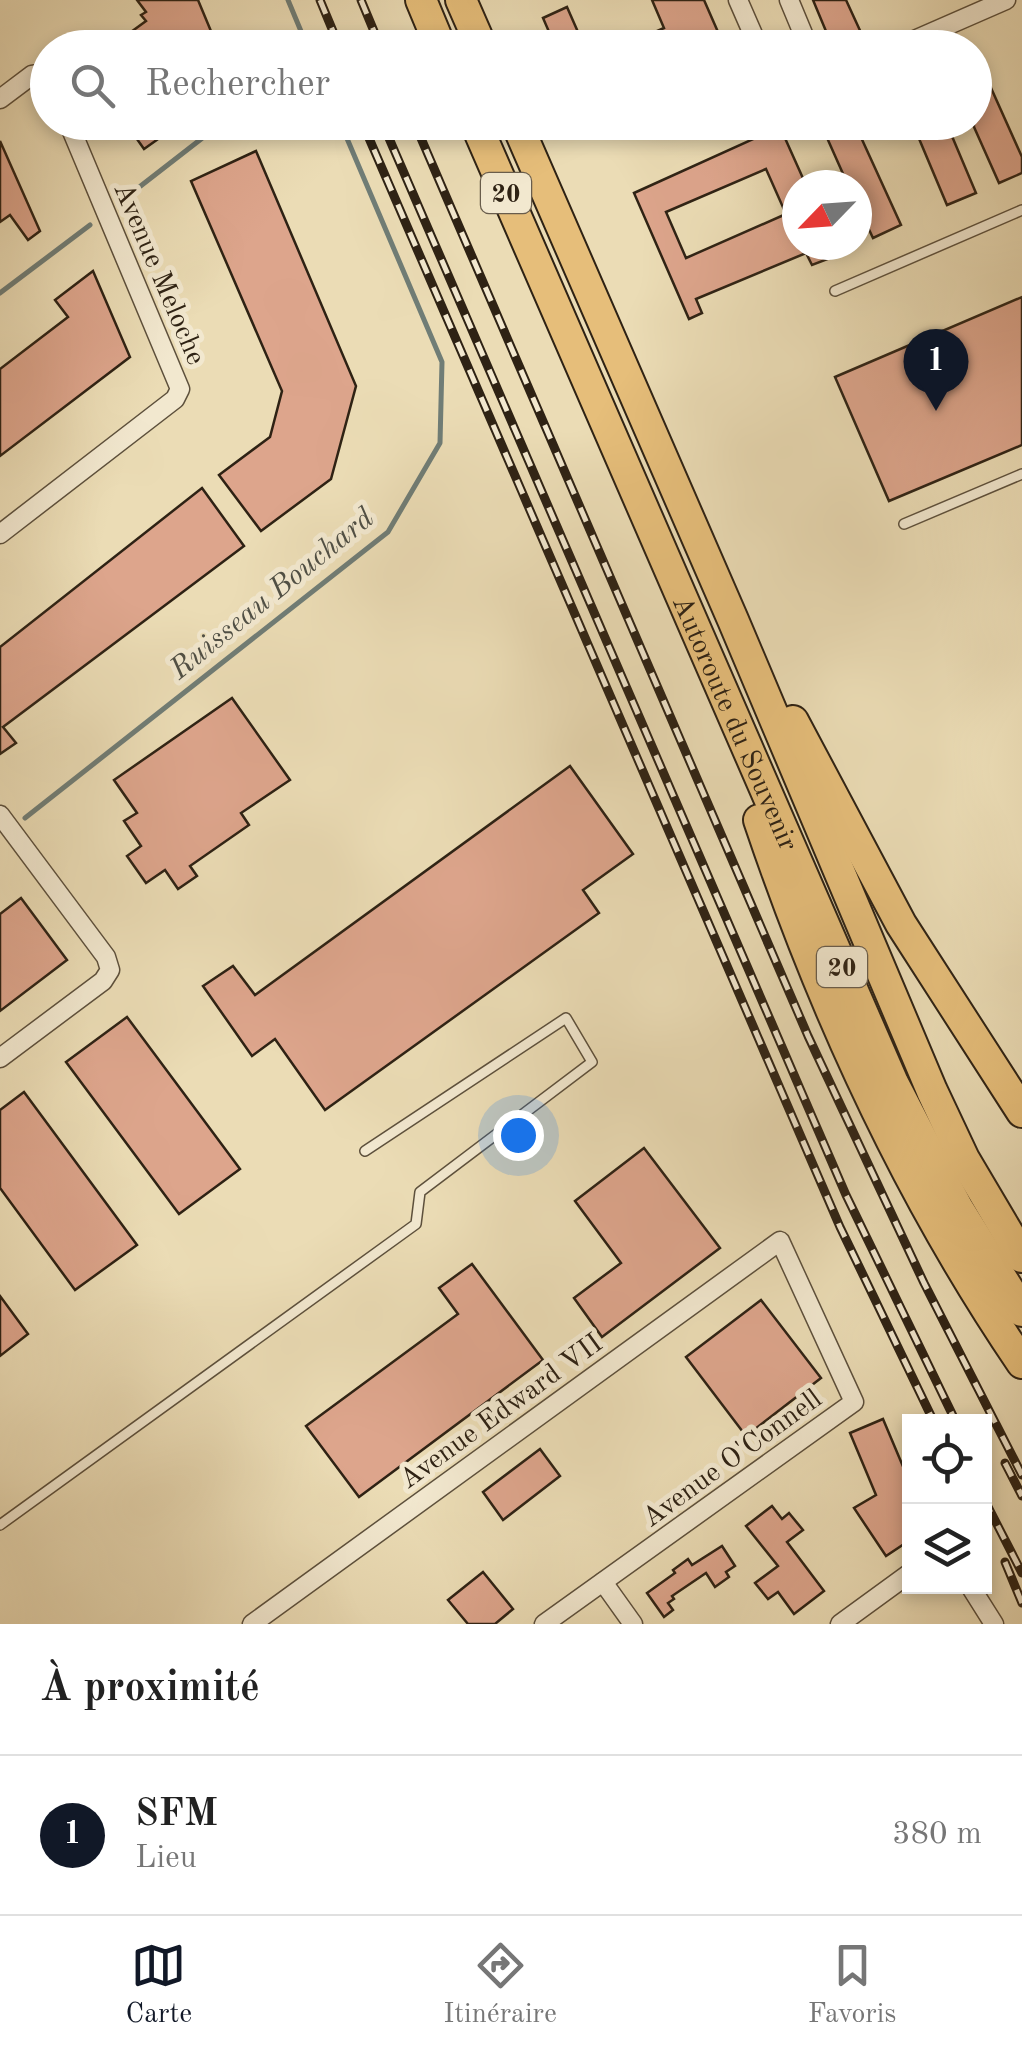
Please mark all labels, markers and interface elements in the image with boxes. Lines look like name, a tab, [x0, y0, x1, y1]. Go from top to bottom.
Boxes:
search box	[30, 30, 992, 140]
icon: search	[65, 58, 120, 113]
text: Rechercher	[145, 66, 330, 104]
north arrow	[782, 170, 872, 260]
road number: 20	[481, 173, 531, 213]
street label: Avenue Meloche	[107, 179, 209, 369]
pin: 1	[904, 328, 968, 411]
water label: Ruisseau Bouchard	[164, 503, 381, 686]
street label: Autoroute du Souvenir	[666, 592, 801, 856]
road number: 20	[817, 947, 867, 987]
your location	[493, 1110, 544, 1161]
street label: Avenue Edward VII	[395, 1330, 608, 1495]
street label: Avenue O'Connell	[638, 1385, 828, 1534]
map controls	[902, 1414, 992, 1594]
button: locate	[902, 1414, 992, 1504]
button: layers	[902, 1504, 992, 1594]
text: À proximité	[40, 1668, 260, 1710]
text: SFM	[135, 1796, 218, 1834]
text: 1	[63, 1819, 82, 1851]
text: 380 m	[892, 1819, 982, 1851]
text: Lieu	[135, 1843, 197, 1875]
tab: Carte	[125, 1938, 192, 2033]
tab: Itinéraire	[443, 1938, 557, 2033]
tab: Favoris	[808, 1938, 897, 2033]

